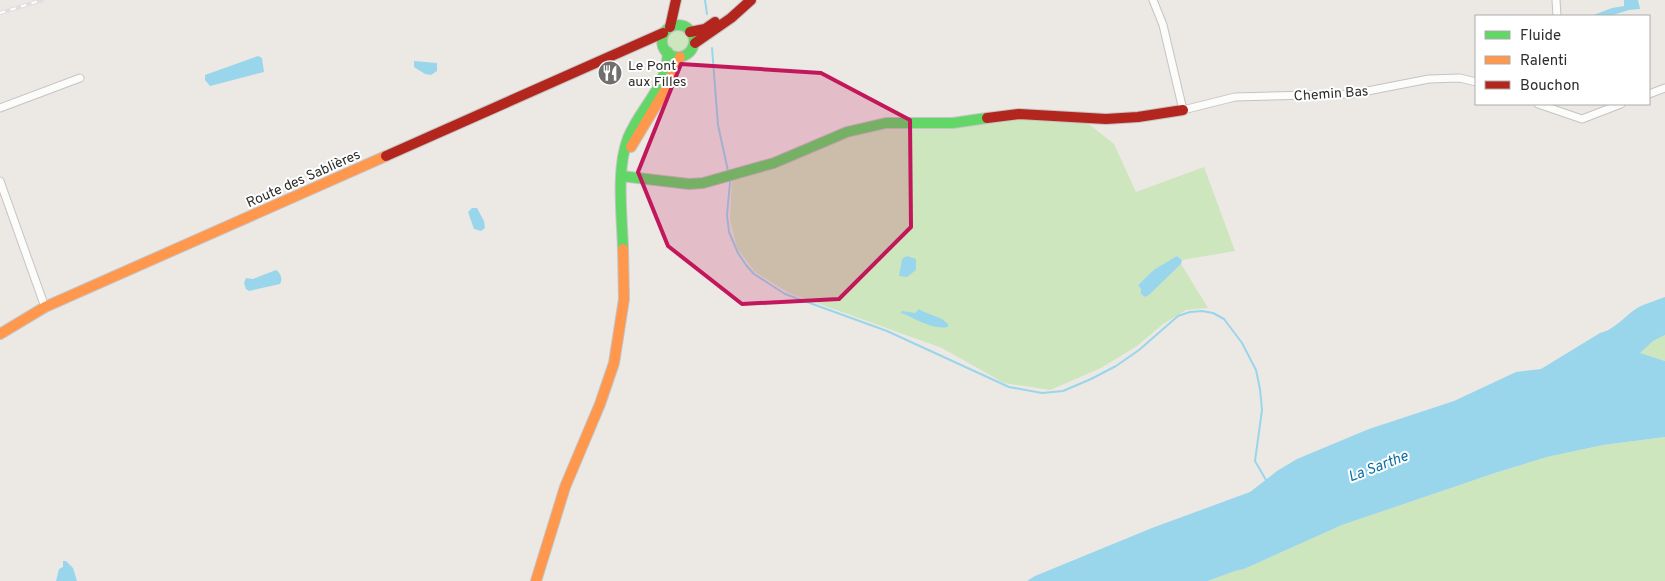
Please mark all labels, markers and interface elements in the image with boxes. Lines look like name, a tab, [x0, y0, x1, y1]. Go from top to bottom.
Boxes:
legend	[1475, 15, 1650, 105]
text: Fluide	[1520, 27, 1561, 46]
text: Ralenti	[1520, 52, 1567, 71]
place label: Le Pont aux Filles	[628, 58, 687, 91]
restaurant icon: Le Pont aux Filles	[597, 60, 623, 86]
text: Bouchon	[1520, 77, 1580, 96]
street label: Chemin Bas	[1293, 83, 1369, 106]
street label: Route des Sablières	[244, 147, 363, 212]
water label: La Sarthe	[1346, 447, 1411, 487]

